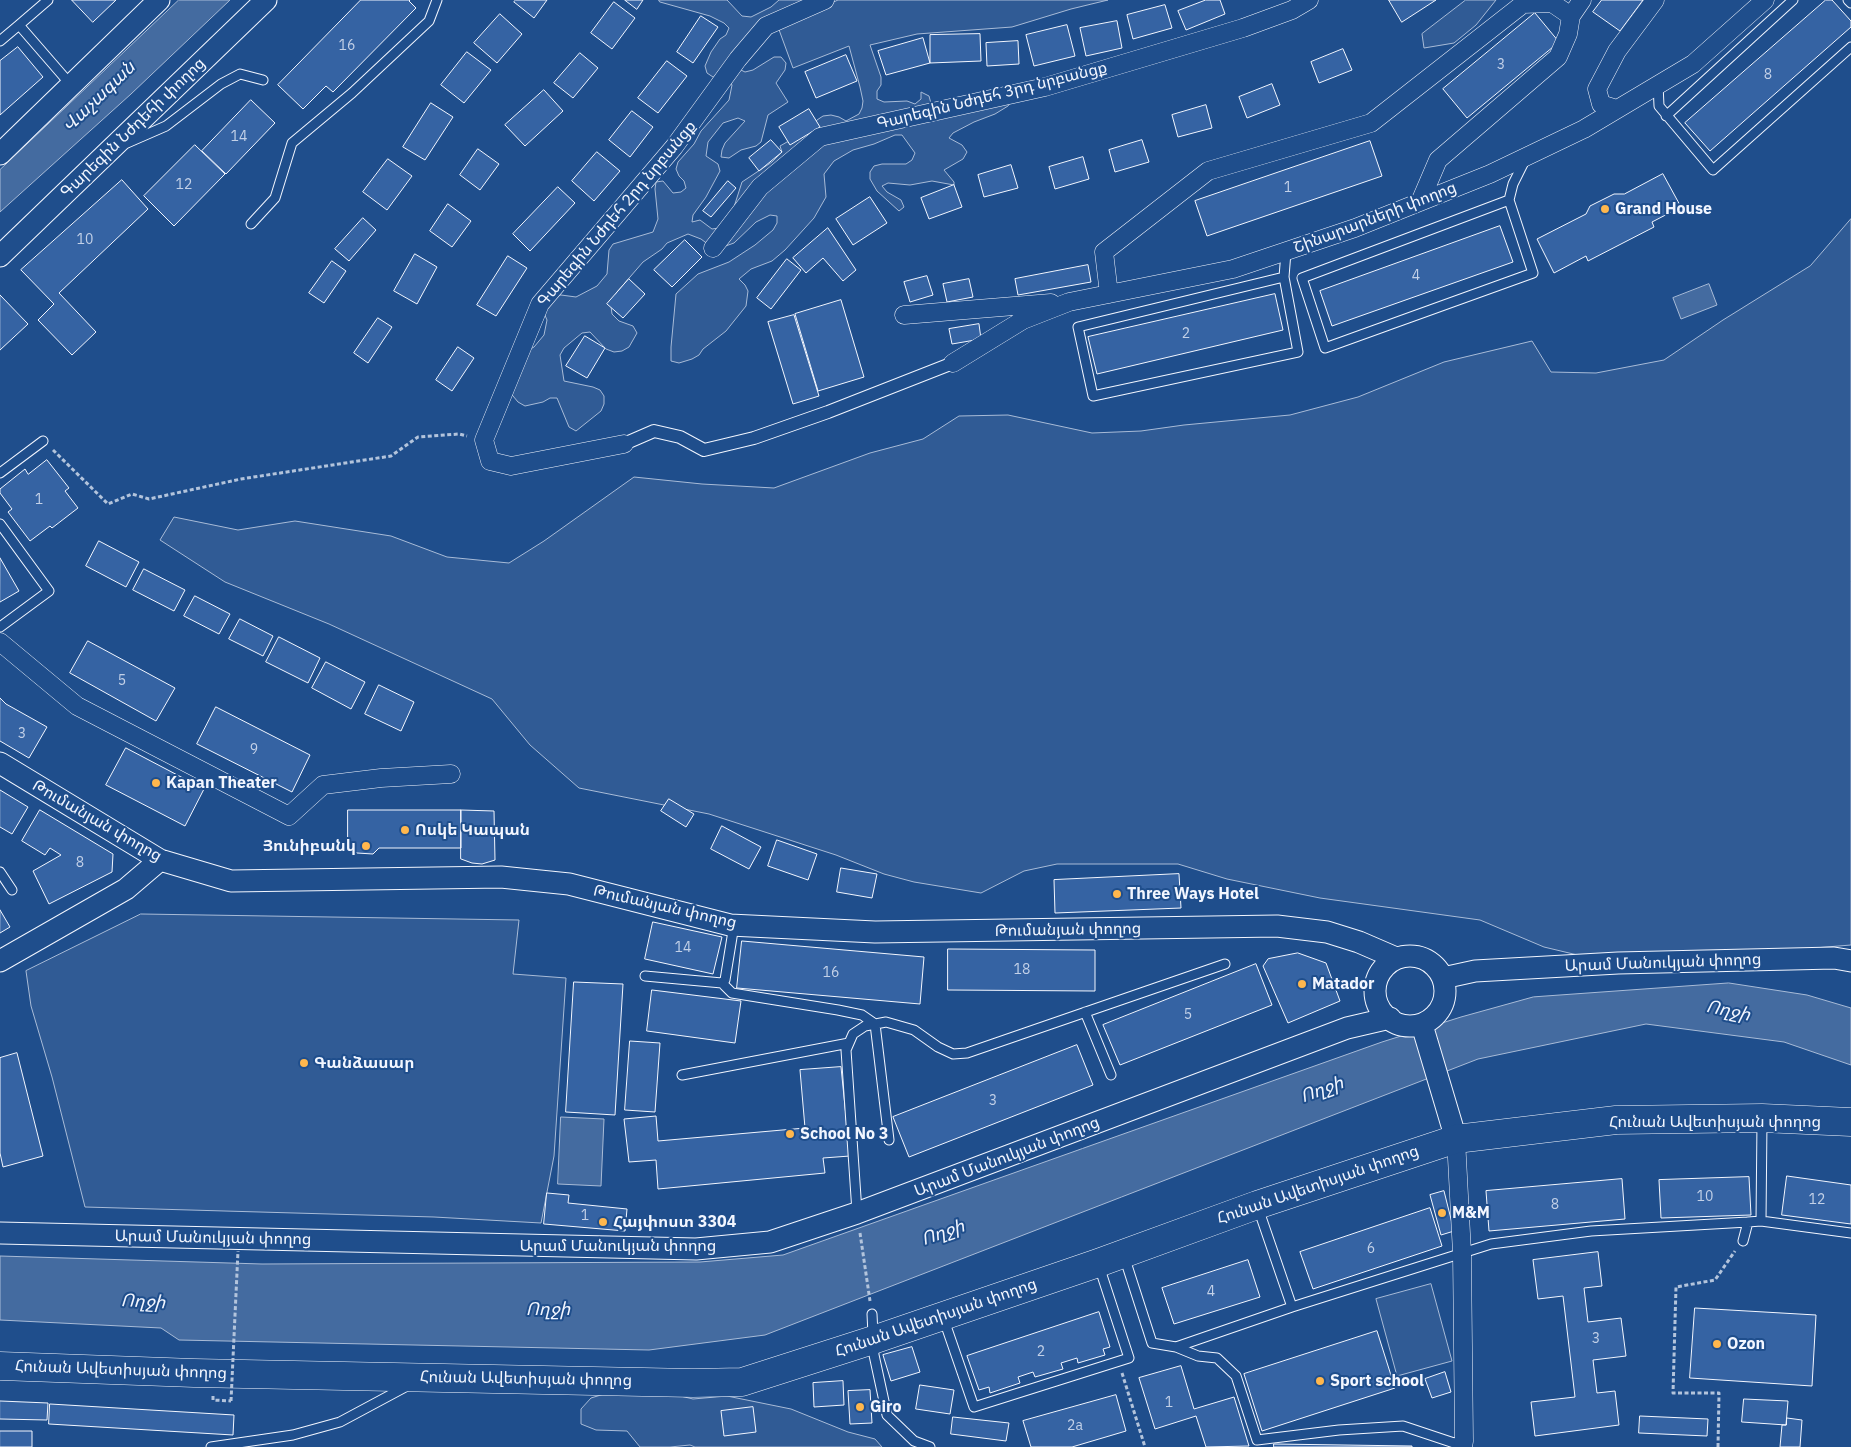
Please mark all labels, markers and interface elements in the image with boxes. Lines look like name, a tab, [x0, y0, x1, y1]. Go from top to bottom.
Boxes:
house number: 16	[339, 38, 355, 54]
street label: Գարեգին Նժդեհի փողոց	[57, 54, 209, 202]
water label: Վաչագան	[58, 57, 140, 137]
house number: 3	[1497, 57, 1505, 73]
street label: Գարեգին Նժդեհ 3րդ նրբանցք	[875, 58, 1109, 134]
house number: 8	[1764, 67, 1772, 83]
street label: Գարեգին Նժդեհ 2րդ նրբանցք	[534, 117, 700, 311]
house number: 14	[231, 129, 247, 145]
house number: 12	[176, 177, 192, 193]
street label: Շինարարների փողոց	[1291, 178, 1459, 258]
house number: 1	[1284, 180, 1292, 196]
place label: Grand House	[1615, 199, 1712, 219]
marker: Grand House	[1599, 203, 1611, 215]
house number: 10	[77, 232, 93, 248]
house number: 4	[1412, 268, 1420, 284]
house number: 2	[1182, 326, 1190, 342]
house number: 1	[35, 492, 43, 508]
house number: 5	[118, 673, 126, 689]
house number: 3	[18, 726, 26, 742]
house number: 9	[250, 742, 258, 758]
place label: Kapan Theater	[166, 773, 277, 793]
street label: Թումանյան փողոց	[29, 776, 165, 866]
marker: Kapan Theater	[150, 777, 162, 789]
place label: Ոսկե Կապան	[415, 820, 530, 840]
marker: Ոսկե Կապան	[399, 824, 411, 836]
place label: Յունիբանկ	[263, 836, 356, 856]
marker: Յունիբանկ	[360, 840, 372, 852]
house number: 8	[76, 855, 84, 871]
street label: Թումանյան փողոց	[591, 881, 739, 933]
place label: Three Ways Hotel	[1127, 884, 1259, 904]
marker: Three Ways Hotel	[1111, 888, 1123, 900]
street label: Թումանյան փողոց	[995, 919, 1141, 941]
house number: 14	[675, 940, 691, 956]
street label: Արամ Մանուկյան փողոց	[1564, 950, 1762, 976]
house number: 18	[1014, 962, 1030, 978]
house number: 16	[823, 965, 839, 981]
place label: Matador	[1312, 974, 1375, 994]
marker: Matador	[1296, 978, 1308, 990]
water label: Ողջի	[1704, 996, 1752, 1026]
house number: 5	[1184, 1007, 1192, 1023]
place label: Գանձասար	[314, 1053, 414, 1073]
marker: Գանձասար	[298, 1057, 310, 1069]
water label: Ողջի	[1297, 1072, 1347, 1108]
house number: 3	[989, 1093, 997, 1109]
street label: Հունան Ավետիսյան փողոց	[1609, 1112, 1821, 1132]
street label: Արամ Մանուկյան փողոց	[912, 1113, 1102, 1201]
place label: School No 3	[800, 1124, 888, 1144]
marker: School No 3	[784, 1128, 796, 1140]
street label: Հունան Ավետիսյան փողոց	[1215, 1141, 1421, 1229]
house number: 10	[1697, 1189, 1713, 1205]
house number: 12	[1809, 1192, 1825, 1208]
house number: 8	[1551, 1197, 1559, 1213]
place label: M&M	[1452, 1203, 1490, 1223]
marker: M&M	[1436, 1207, 1448, 1219]
house number: 1	[581, 1208, 589, 1224]
place label: Հայփոստ 3304	[613, 1212, 736, 1232]
marker: Հայփոստ 3304	[597, 1216, 609, 1228]
water label: Ողջի	[918, 1216, 968, 1250]
street label: Արամ Մանուկյան փողոց	[114, 1227, 312, 1249]
street label: Արամ Մանուկյան փողոց	[520, 1236, 716, 1256]
house number: 6	[1367, 1241, 1375, 1257]
street label: Հունան Ավետիսյան փողոց	[833, 1274, 1039, 1362]
house number: 4	[1207, 1284, 1215, 1300]
water label: Ողջի	[120, 1290, 166, 1314]
water label: Ողջի	[526, 1299, 570, 1321]
house number: 3	[1592, 1331, 1600, 1347]
place label: Ozon	[1727, 1334, 1765, 1354]
marker: Ozon	[1711, 1338, 1723, 1350]
house number: 2	[1037, 1344, 1045, 1360]
street label: Հունան Ավետիսյան փողոց	[15, 1357, 227, 1383]
street label: Հունան Ավետիսյան փողոց	[420, 1368, 632, 1390]
place label: Sport school	[1330, 1371, 1424, 1391]
marker: Sport school	[1314, 1375, 1326, 1387]
house number: 1	[1165, 1395, 1173, 1411]
place label: Giro	[870, 1397, 901, 1417]
marker: Giro	[854, 1401, 866, 1413]
house number: 2a	[1067, 1418, 1083, 1434]

